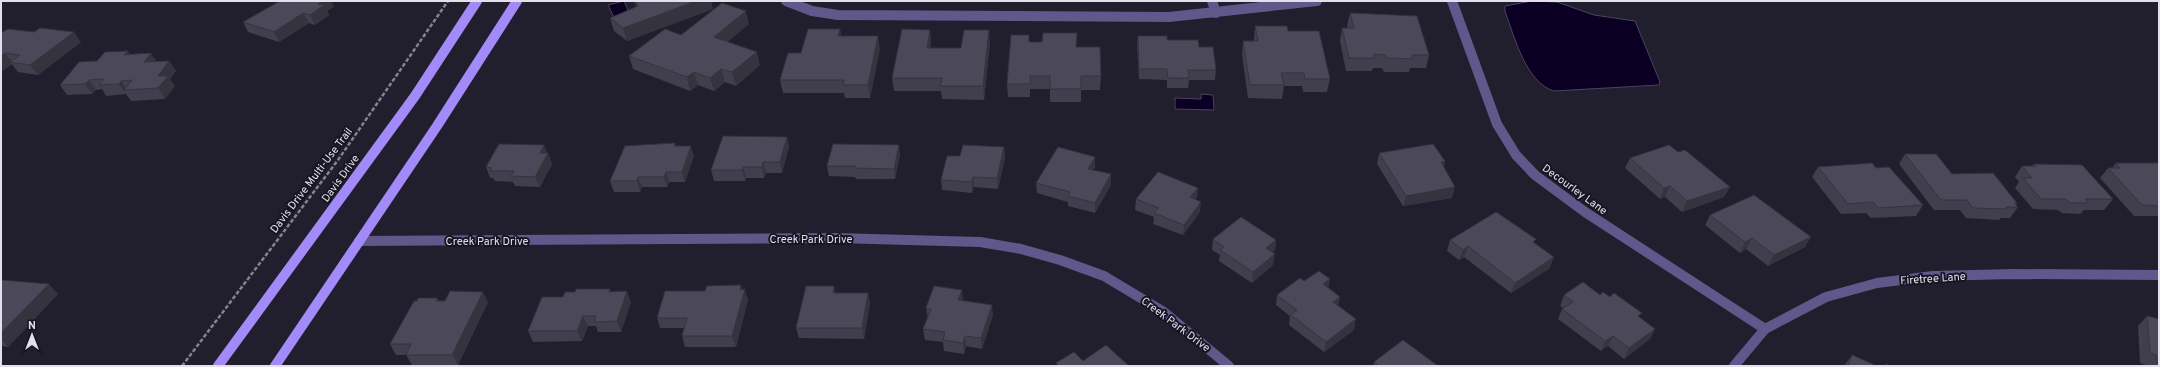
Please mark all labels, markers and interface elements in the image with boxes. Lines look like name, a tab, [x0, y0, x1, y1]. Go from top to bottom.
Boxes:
street label: Davis Drive Multi-Use Trail	[268, 125, 356, 236]
street label: Davis Drive	[319, 152, 363, 205]
street label: Decourley Lane	[1539, 161, 1610, 218]
street label: Creek Park Drive	[770, 233, 853, 247]
street label: Creek Park Drive	[446, 235, 529, 249]
street label: Firetree Lane	[1900, 270, 1966, 288]
street label: Creek Park Drive	[1138, 294, 1213, 355]
north arrow	[12, 315, 52, 355]
text: N	[28, 319, 36, 333]

